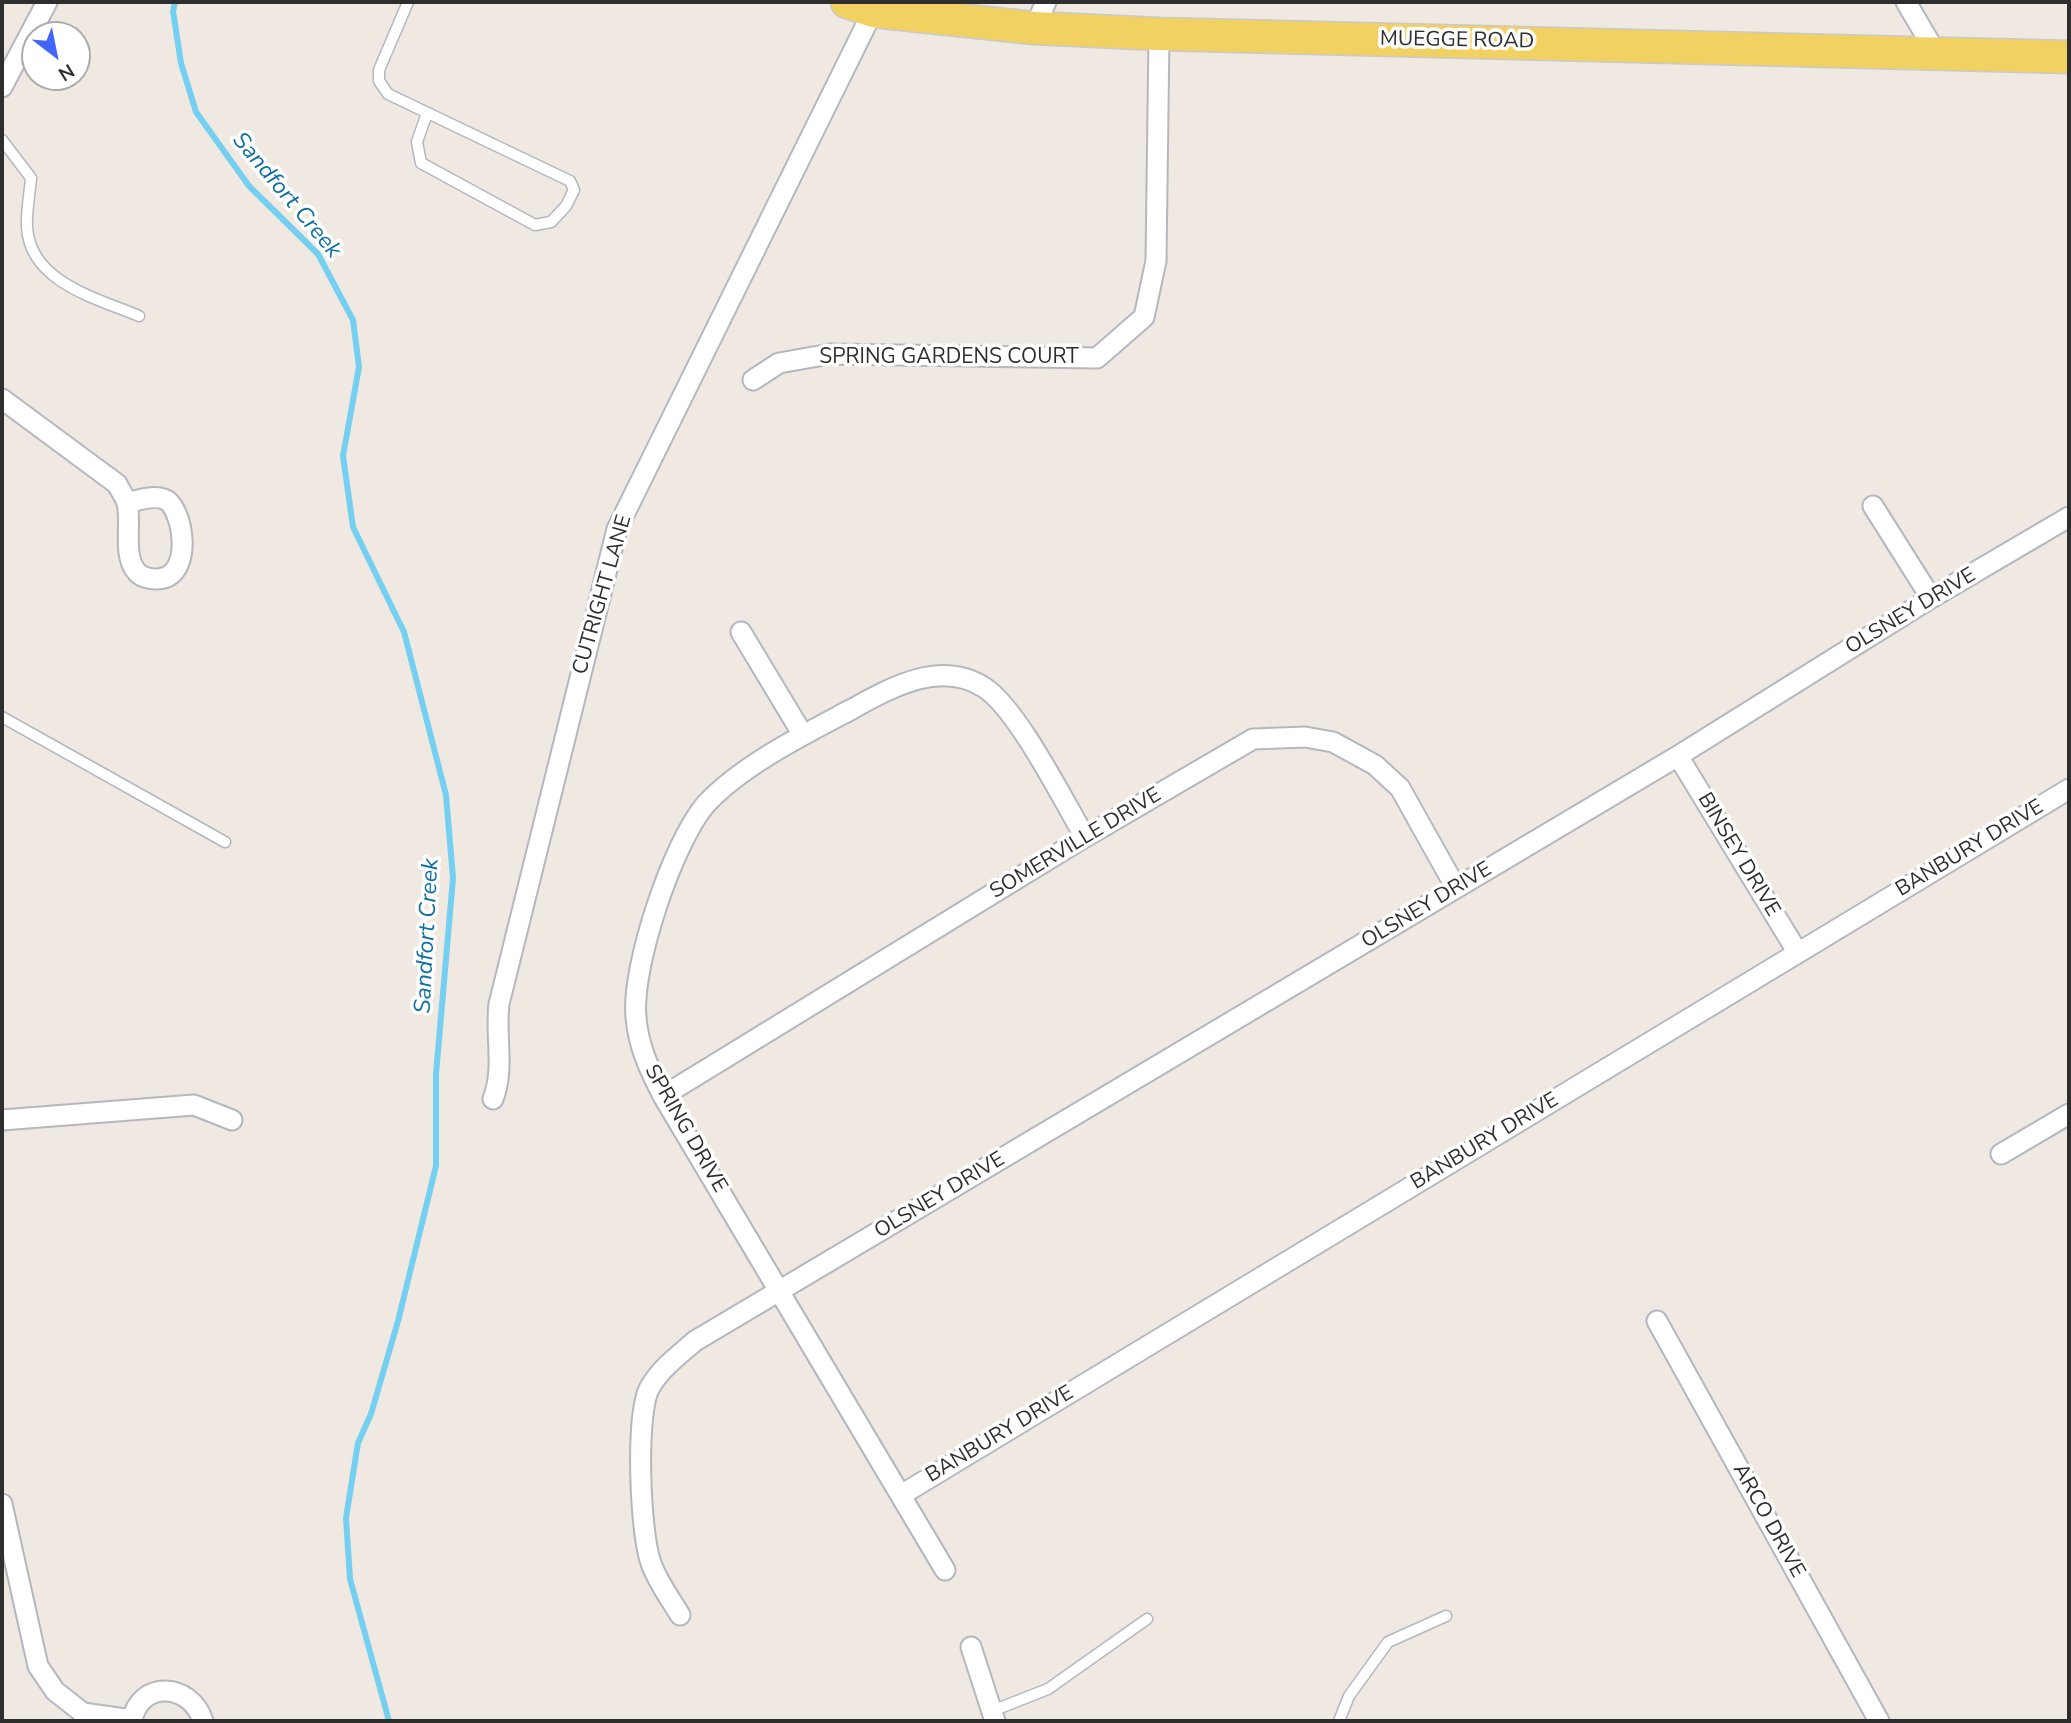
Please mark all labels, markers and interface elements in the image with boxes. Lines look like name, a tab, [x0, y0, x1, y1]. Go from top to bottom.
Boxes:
north arrow	[21, 21, 91, 91]
street label: MUEGGE ROAD	[1380, 27, 1534, 55]
text: N	[53, 57, 79, 87]
water label: Sandfort Creek	[226, 128, 346, 264]
street label: SPRING GARDENS COURT	[819, 345, 1079, 371]
street label: CUTRIGHT LANE	[568, 512, 638, 678]
street label: OLSNEY DRIVE	[1841, 563, 1981, 661]
street label: SOMERVILLE DRIVE	[986, 783, 1166, 905]
street label: BINSEY DRIVE	[1691, 789, 1785, 921]
street label: BANBURY DRIVE	[1892, 795, 2048, 903]
street label: OLSNEY DRIVE	[1357, 857, 1497, 955]
water label: Sandfort Creek	[410, 858, 446, 1014]
street label: SPRING DRIVE	[638, 1061, 732, 1197]
street label: BANBURY DRIVE	[1407, 1088, 1563, 1196]
street label: OLSNEY DRIVE	[870, 1147, 1010, 1245]
street label: BANBURY DRIVE	[922, 1381, 1078, 1489]
street label: ARCO DRIVE	[1726, 1460, 1810, 1582]

